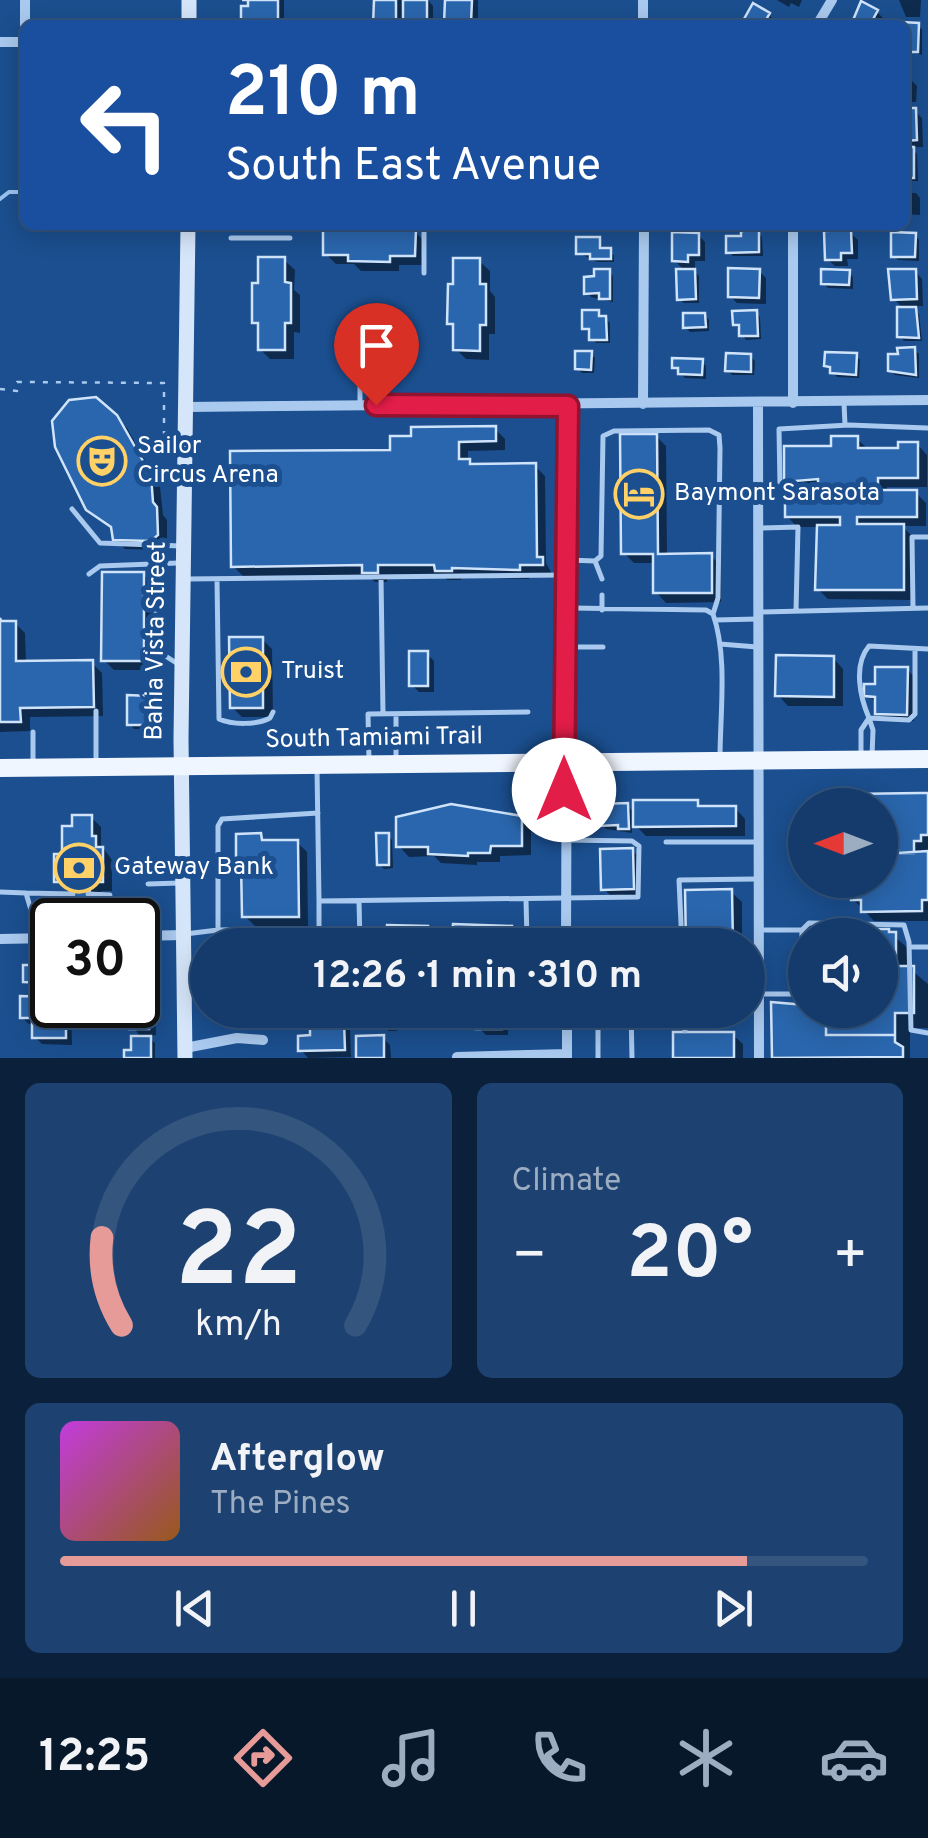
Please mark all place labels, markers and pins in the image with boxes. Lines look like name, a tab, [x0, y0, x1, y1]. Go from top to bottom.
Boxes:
pin	[334, 303, 419, 406]
place label: Sailor Circus Arena	[137, 431, 279, 492]
theatre icon: Sailor Circus Arena	[76, 435, 128, 487]
hotel icon: Baymont Sarasota	[613, 468, 665, 520]
place label: Baymont Sarasota	[674, 478, 880, 510]
bank icon: Truist	[220, 646, 272, 698]
place label: Truist	[281, 656, 344, 688]
bank icon: Gateway Bank	[53, 842, 105, 894]
place label: Gateway Bank	[114, 852, 274, 884]

